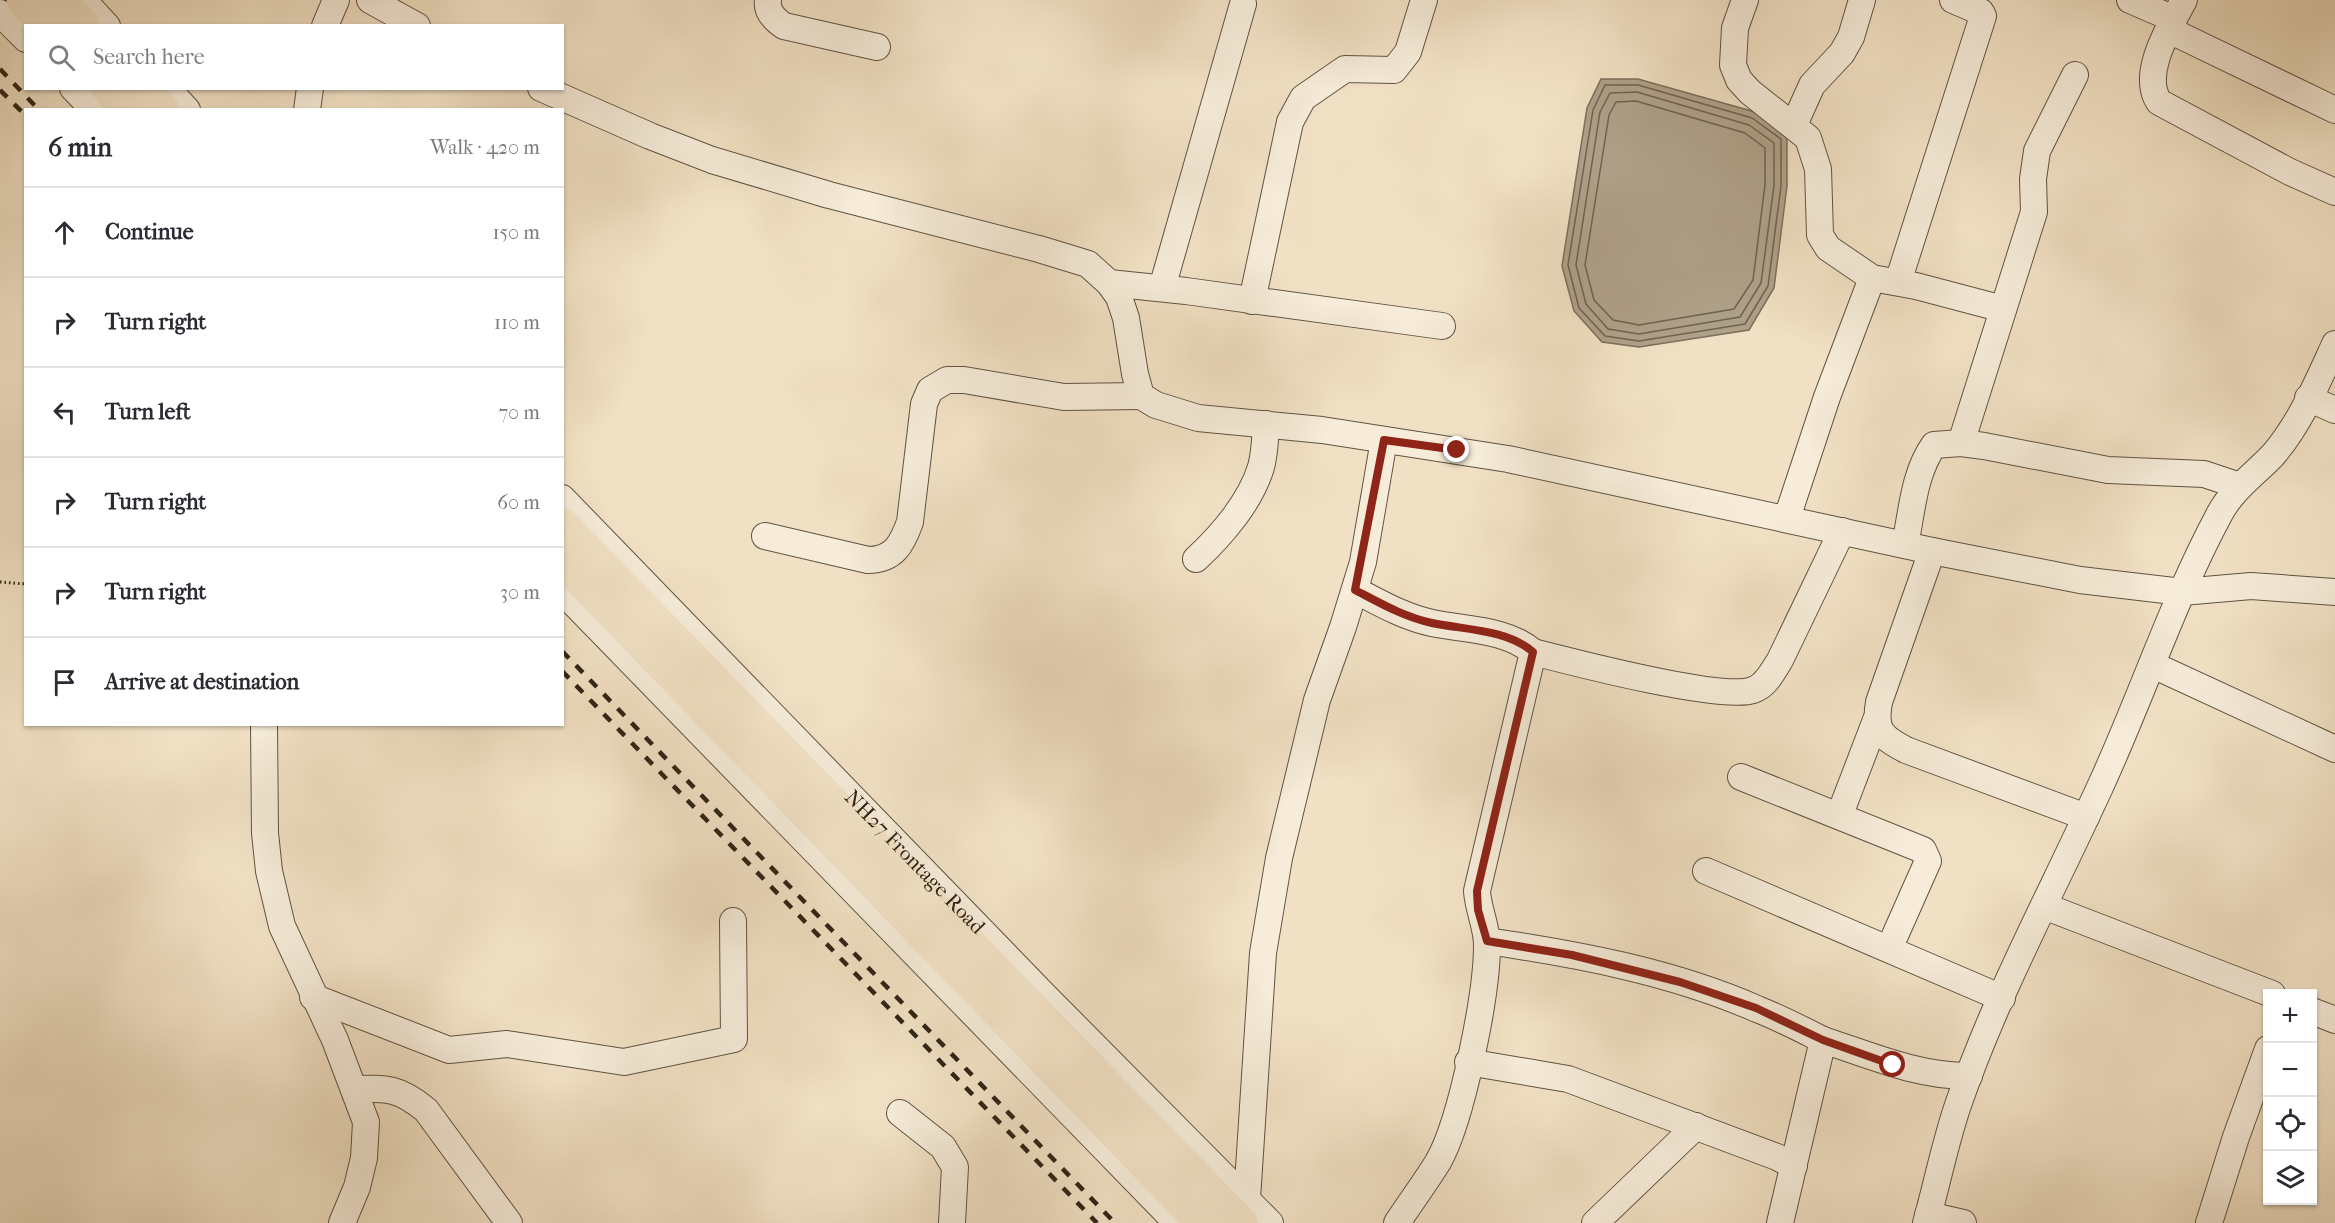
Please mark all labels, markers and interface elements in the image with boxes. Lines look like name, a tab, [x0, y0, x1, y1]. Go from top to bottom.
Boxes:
search box	[24, 24, 564, 90]
icon: search	[45, 41, 78, 74]
text: Search here	[93, 44, 205, 70]
text: 6 min	[48, 132, 112, 163]
text: Walk · 420 m	[430, 136, 540, 159]
icon: ahead	[48, 216, 81, 249]
text: Continue	[105, 219, 194, 245]
text: 150 m	[492, 221, 540, 244]
icon: right	[48, 306, 81, 339]
text: Turn right	[105, 309, 206, 335]
text: 110 m	[494, 311, 540, 334]
icon: left	[48, 396, 81, 429]
text: Turn left	[105, 399, 191, 425]
text: 70 m	[498, 401, 540, 424]
route end	[1443, 436, 1469, 462]
icon: right	[48, 486, 81, 519]
text: Turn right	[105, 489, 206, 515]
text: 60 m	[497, 491, 540, 514]
icon: right	[48, 576, 81, 609]
text: Turn right	[105, 579, 206, 605]
text: 30 m	[500, 581, 540, 604]
icon: arrive	[48, 666, 81, 699]
text: Arrive at destination	[105, 669, 299, 695]
street label: NH27 Frontage Road	[840, 785, 990, 939]
map controls	[2263, 989, 2317, 1205]
button: +	[2263, 989, 2317, 1043]
button: −	[2263, 1043, 2317, 1097]
route start	[1879, 1051, 1905, 1077]
button: locate	[2263, 1097, 2317, 1151]
button: layers	[2263, 1151, 2317, 1205]

